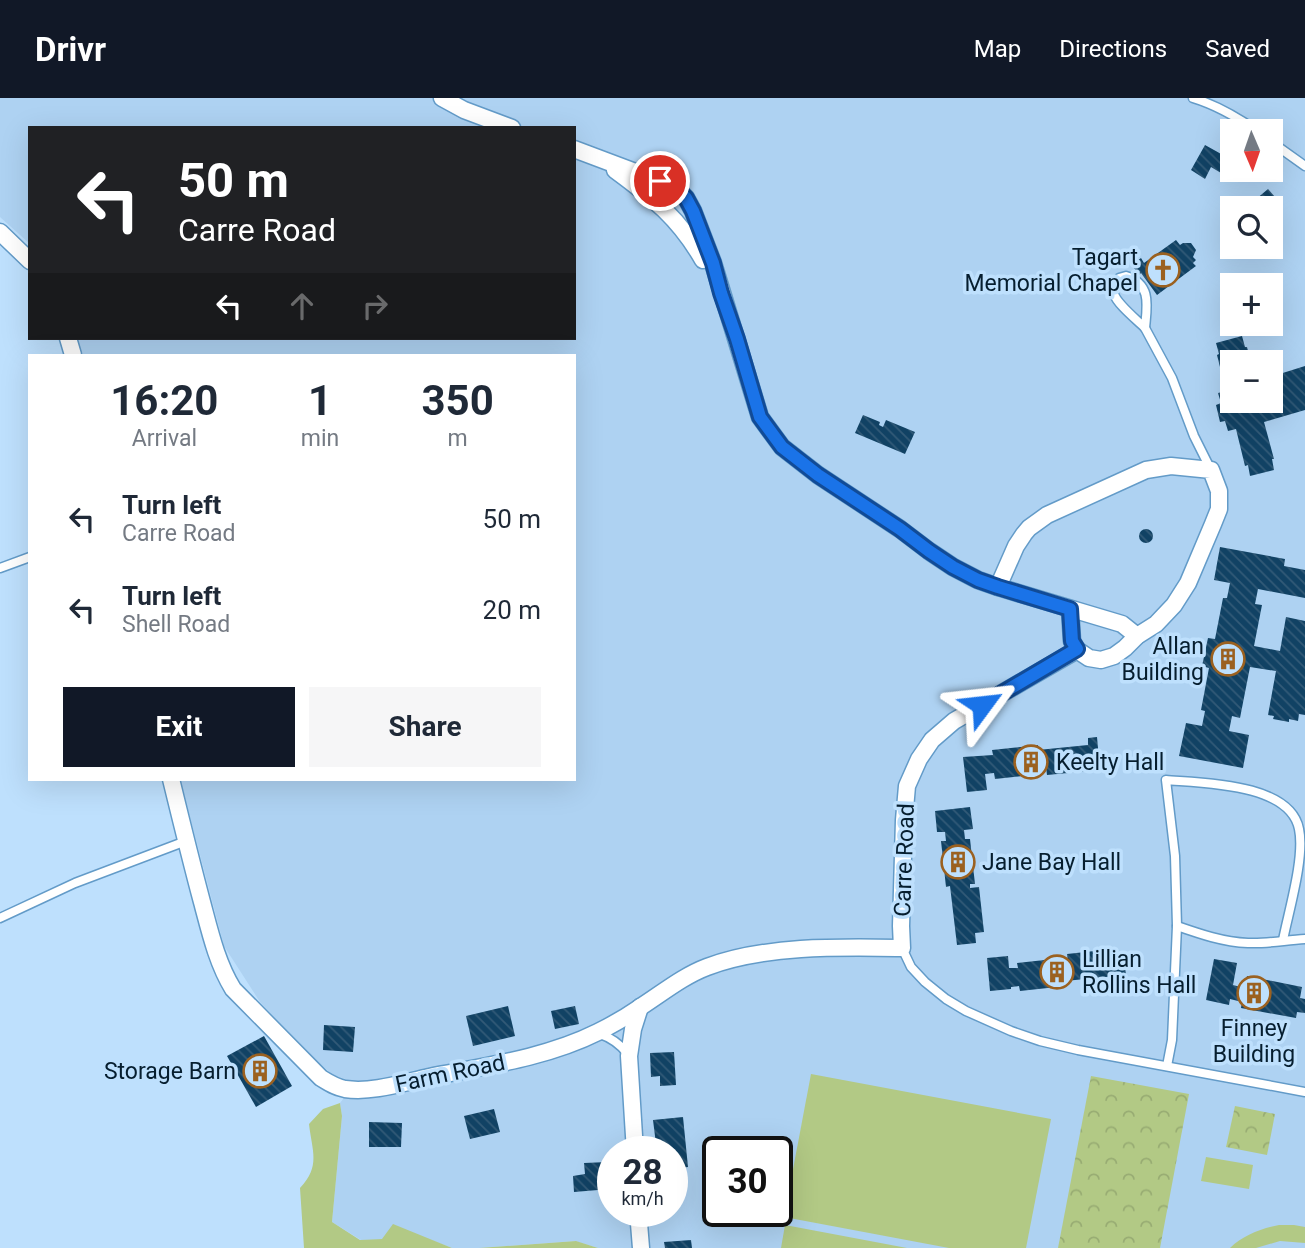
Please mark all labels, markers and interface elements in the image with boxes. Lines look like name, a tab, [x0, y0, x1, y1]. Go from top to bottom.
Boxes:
text: Drivr	[35, 30, 106, 69]
text: Map	[974, 35, 1021, 63]
text: Directions	[1059, 35, 1167, 63]
text: Saved	[1205, 35, 1270, 63]
north arrow	[1220, 119, 1283, 182]
map controls	[1220, 119, 1283, 413]
pin	[630, 151, 690, 211]
text: 50 m	[178, 152, 289, 209]
icon: left	[63, 154, 154, 245]
icon: arrive	[641, 162, 679, 200]
button: search	[1220, 196, 1283, 259]
text: Carre Road	[178, 211, 336, 249]
place label: Tagart Memorial Chapel	[964, 244, 1138, 297]
church icon: Tagart Memorial Chapel	[1144, 251, 1182, 289]
button: +	[1220, 273, 1283, 336]
icon: left	[210, 287, 248, 325]
icon: ahead	[283, 287, 321, 325]
icon: right	[356, 287, 394, 325]
button: −	[1220, 350, 1283, 413]
text: 16:20	[110, 376, 218, 425]
text: 1	[308, 376, 332, 425]
text: 350	[421, 376, 494, 425]
text: Arrival	[132, 425, 197, 452]
text: min	[301, 425, 339, 452]
text: m	[448, 425, 468, 452]
text: Turn left	[122, 490, 221, 520]
icon: left	[63, 500, 101, 538]
text: 50 m	[483, 504, 541, 534]
text: Carre Road	[122, 520, 236, 547]
text: Turn left	[122, 581, 221, 611]
icon: left	[63, 591, 101, 629]
text: 20 m	[483, 595, 541, 625]
text: Shell Road	[122, 611, 230, 638]
place label: Allan Building	[1122, 633, 1204, 686]
building icon: Allan Building	[1209, 640, 1247, 678]
position arrow	[945, 668, 1019, 742]
button: Exit	[63, 687, 295, 767]
button: Share	[309, 687, 541, 767]
building icon: Keelty Hall	[1012, 743, 1050, 781]
place label: Keelty Hall	[1056, 749, 1164, 776]
street label: Carre Road	[889, 803, 920, 917]
building icon: Jane Bay Hall	[939, 843, 977, 881]
place label: Jane Bay Hall	[982, 849, 1121, 876]
place label: Lillian Rollins Hall	[1082, 946, 1196, 999]
building icon: Lillian Rollins Hall	[1038, 953, 1076, 991]
building icon: Finney Building	[1235, 974, 1273, 1012]
place label: Finney Building	[1213, 1015, 1295, 1068]
street label: Farm Road	[393, 1049, 507, 1098]
building icon: Storage Barn	[241, 1052, 279, 1090]
place label: Storage Barn	[104, 1058, 236, 1085]
speed limit sign: 30	[702, 1136, 793, 1227]
text: 28	[622, 1152, 663, 1193]
text: km/h	[621, 1188, 664, 1209]

